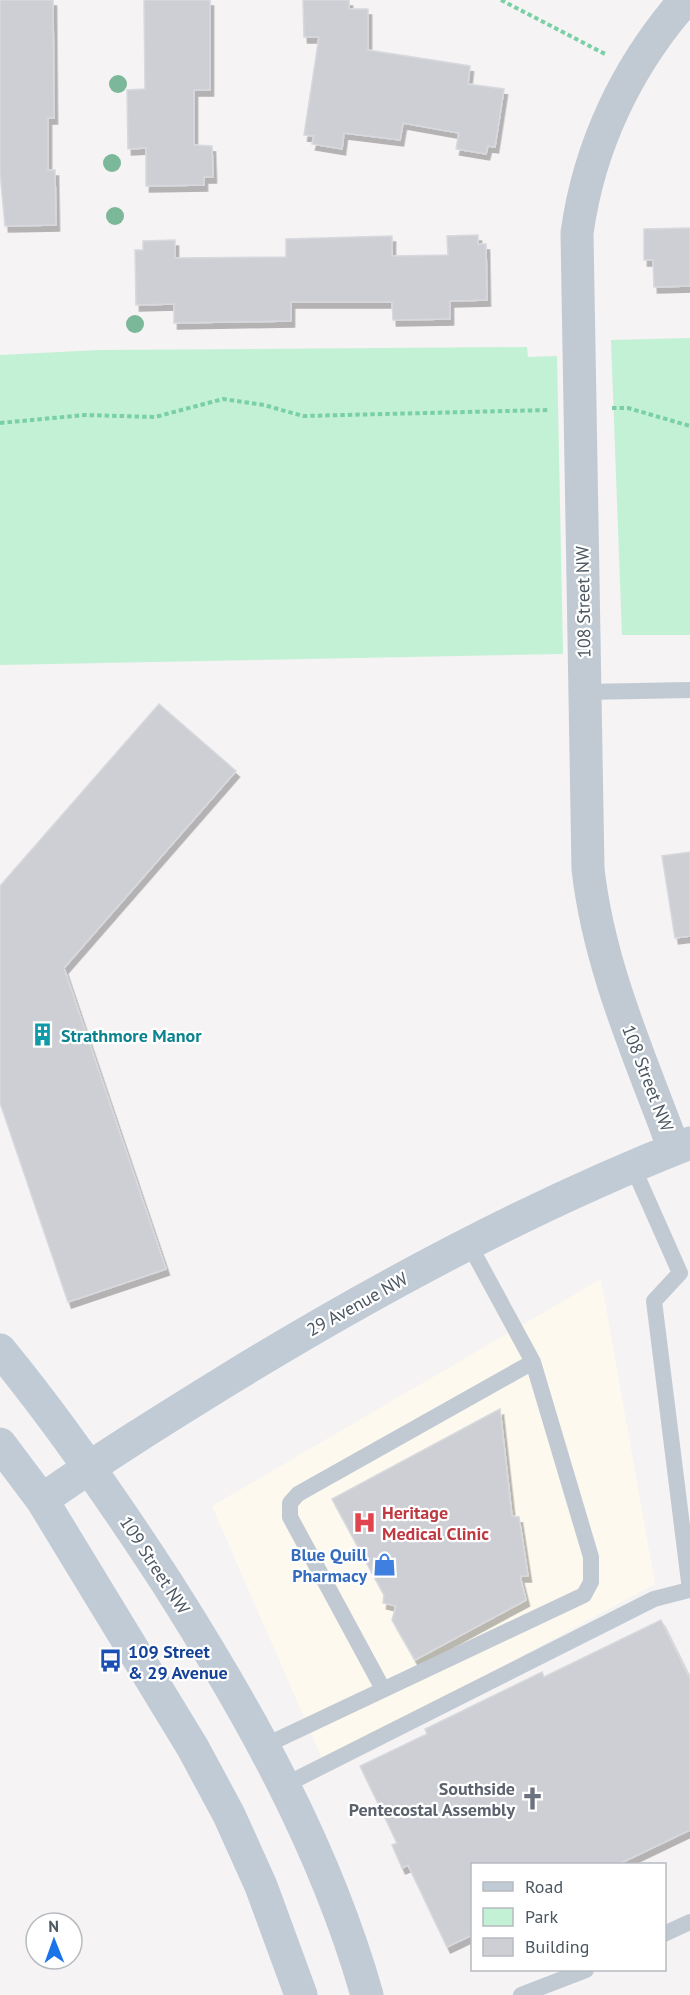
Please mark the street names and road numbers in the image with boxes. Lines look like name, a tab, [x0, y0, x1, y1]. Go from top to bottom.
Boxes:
street label: 108 Street NW	[571, 546, 595, 658]
street label: 108 Street NW	[617, 1022, 679, 1134]
street label: 29 Avenue NW	[302, 1267, 412, 1341]
street label: 109 Street NW	[115, 1512, 195, 1618]

